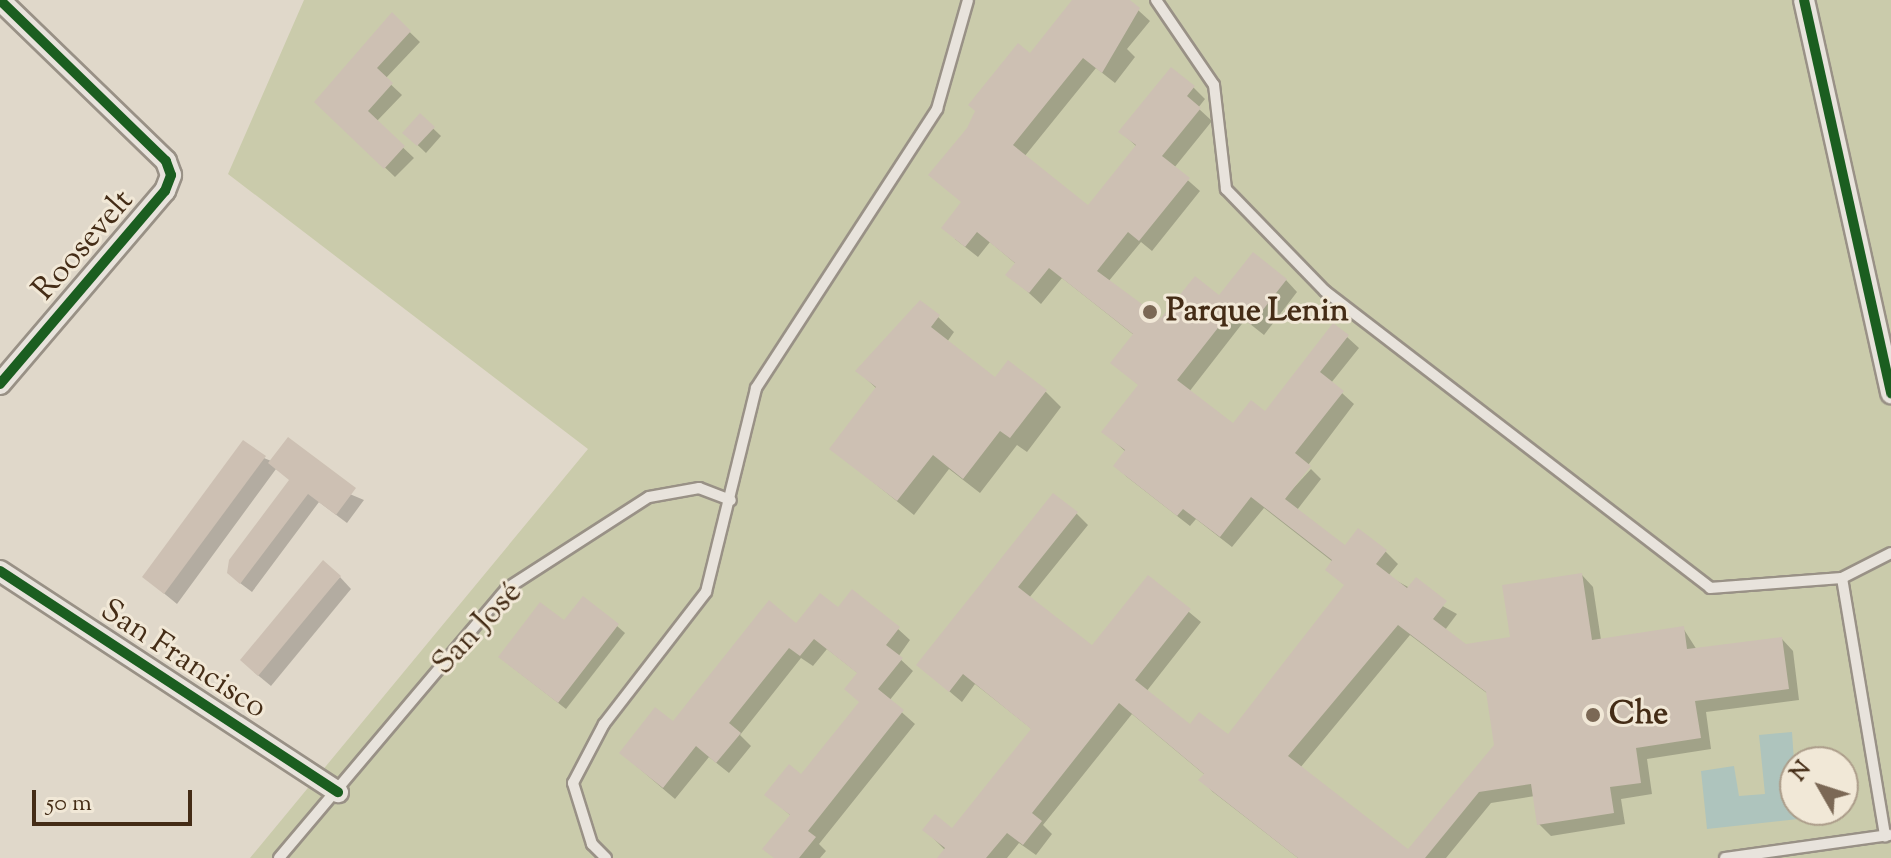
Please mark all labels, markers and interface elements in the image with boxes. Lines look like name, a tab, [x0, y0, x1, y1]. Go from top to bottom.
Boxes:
street label: Roosevelt	[25, 183, 143, 309]
place label: Parque Lenin	[1166, 293, 1349, 331]
marker: Parque Lenin	[1141, 303, 1159, 321]
street label: San José	[425, 574, 531, 684]
street label: San Francisco	[93, 592, 273, 728]
place label: Che	[1609, 696, 1668, 734]
marker: Che	[1584, 706, 1602, 724]
north arrow	[1779, 746, 1859, 826]
text: N	[1784, 755, 1820, 789]
scale bar	[36, 774, 196, 824]
text: 50 m	[46, 787, 92, 821]

